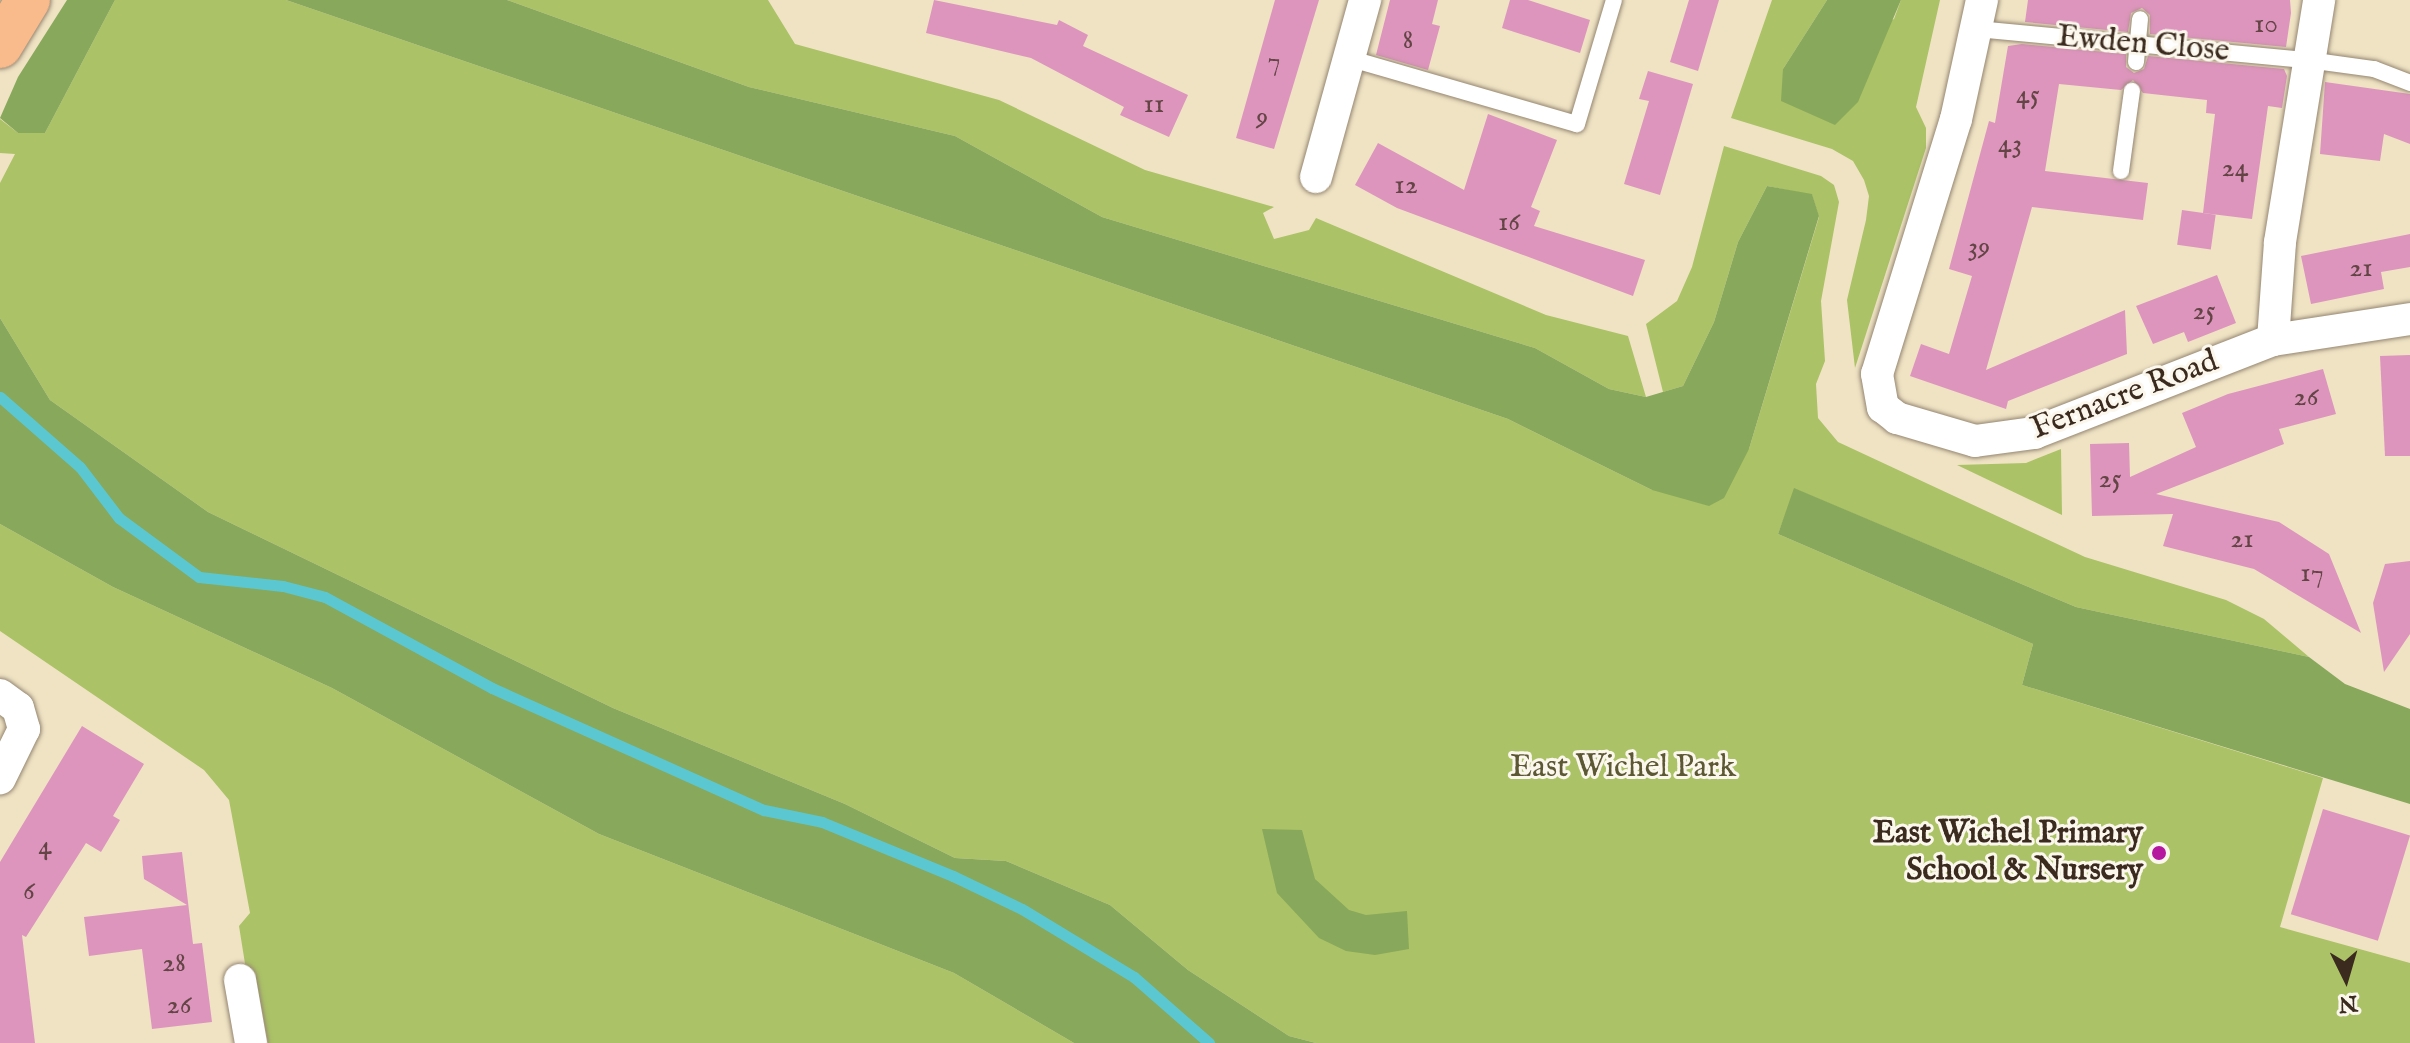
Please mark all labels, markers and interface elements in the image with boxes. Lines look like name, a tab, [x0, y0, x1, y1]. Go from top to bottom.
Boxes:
house number: 10	[2254, 8, 2278, 42]
street label: Ewden Close	[2055, 18, 2231, 72]
house number: 8	[1403, 24, 1413, 58]
house number: 7	[1267, 45, 1281, 79]
house number: 45	[2016, 79, 2040, 113]
house number: 11	[1144, 88, 1164, 122]
house number: 9	[1256, 101, 1268, 135]
house number: 43	[1998, 128, 2022, 162]
house number: 24	[2222, 152, 2248, 186]
house number: 12	[1394, 169, 1418, 203]
house number: 16	[1498, 206, 1520, 240]
house number: 39	[1968, 231, 1990, 265]
house number: 21	[2349, 252, 2373, 286]
house number: 25	[2192, 295, 2216, 329]
street label: Fernacre Road	[2026, 343, 2224, 449]
house number: 26	[2294, 381, 2318, 415]
house number: 25	[2098, 463, 2122, 497]
house number: 21	[2230, 523, 2254, 557]
house number: 17	[2300, 557, 2324, 591]
park label: East Wichel Park	[1510, 749, 1736, 787]
place label: East Wichel Primary School & Nursery	[1873, 816, 2143, 891]
house number: 4	[38, 830, 52, 864]
marker: East Wichel Primary School & Nursery	[2150, 844, 2168, 862]
house number: 6	[23, 875, 35, 909]
north arrow	[2306, 939, 2386, 1019]
house number: 28	[162, 947, 186, 981]
text: N	[2337, 988, 2359, 1018]
house number: 26	[167, 989, 191, 1023]

